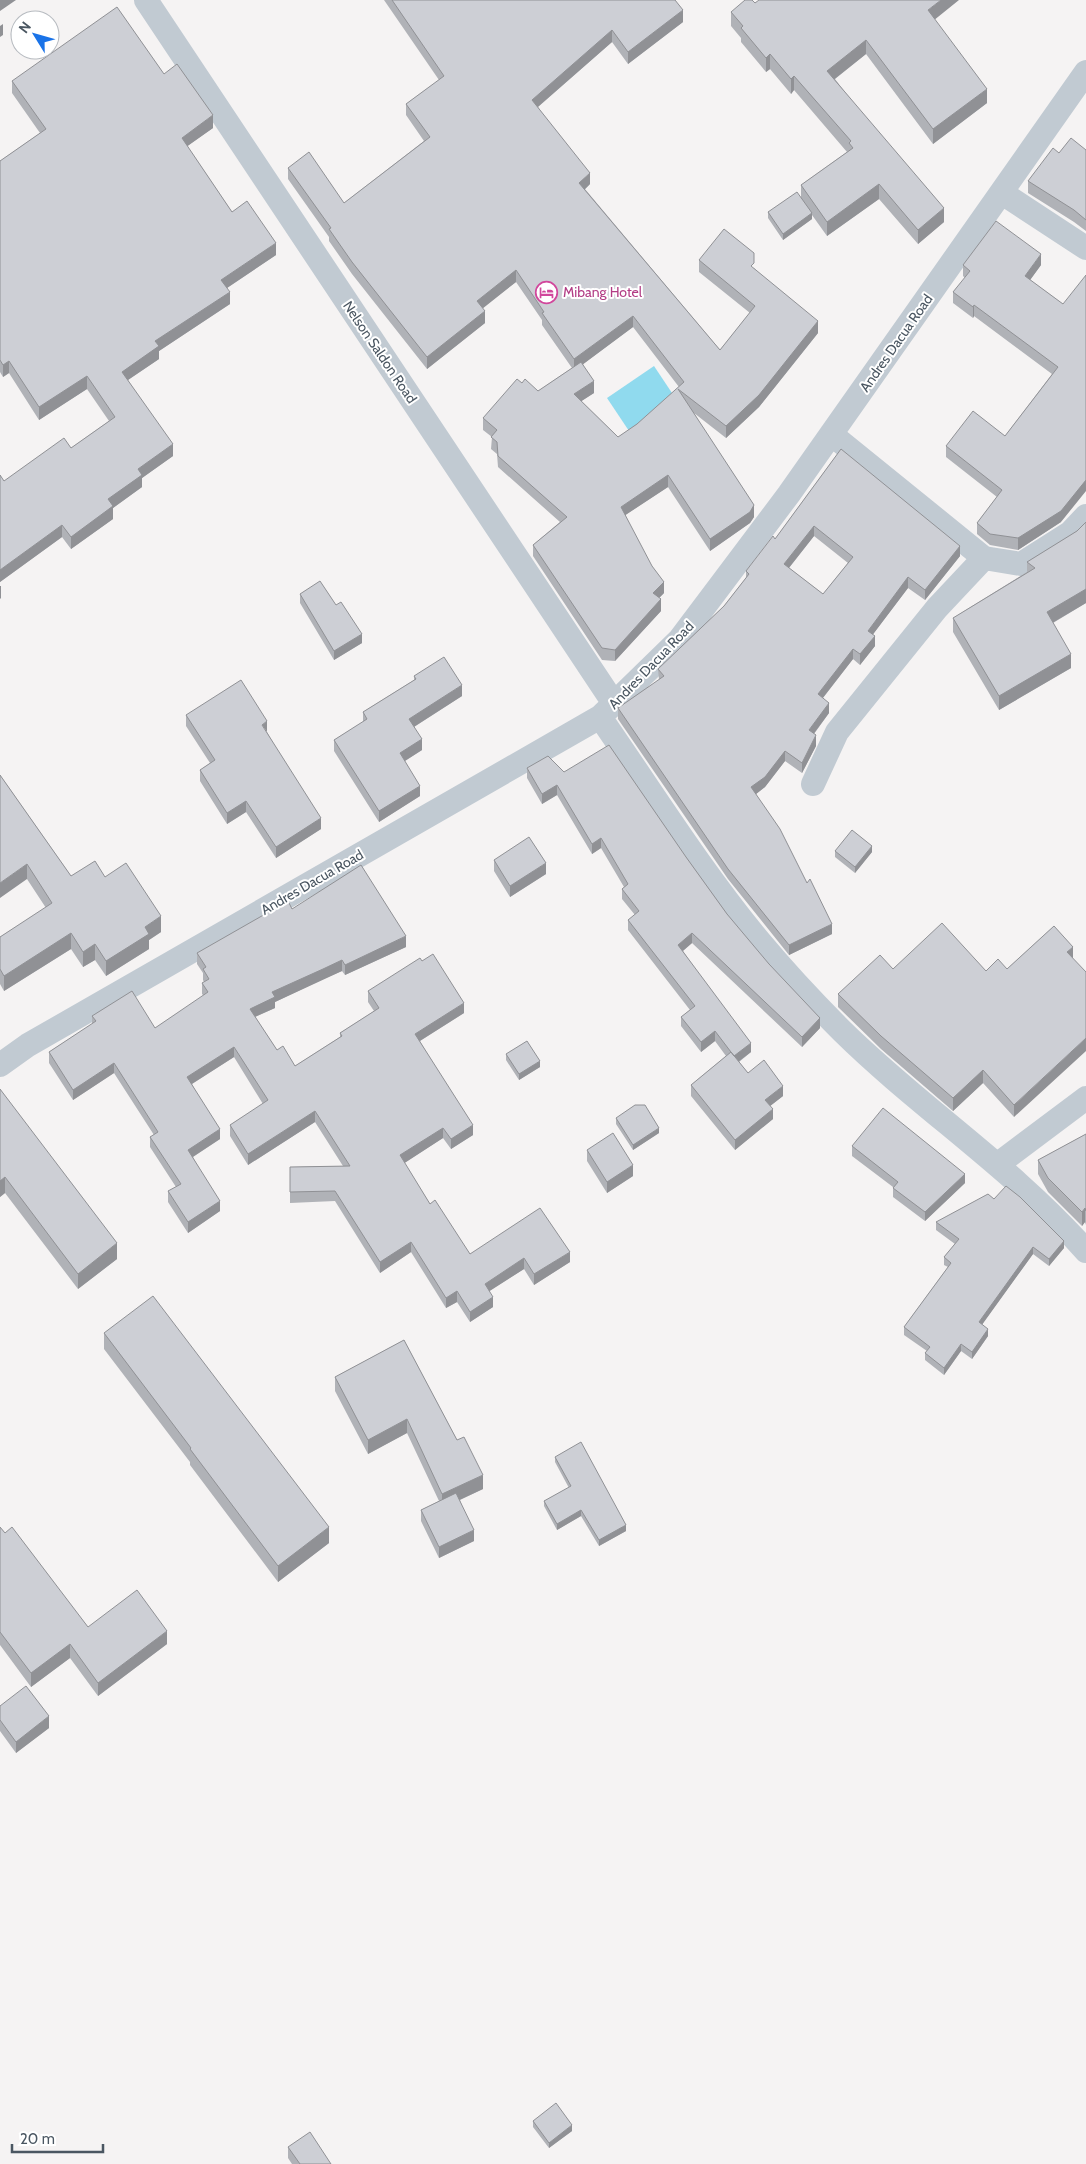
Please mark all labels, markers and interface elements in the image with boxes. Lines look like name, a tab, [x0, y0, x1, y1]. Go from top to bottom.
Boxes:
north arrow	[10, 10, 60, 60]
text: N	[14, 18, 35, 37]
hotel icon: Mibang Hotel	[535, 280, 559, 304]
place label: Mibang Hotel	[563, 283, 643, 301]
street label: Andres Dacua Road	[856, 291, 936, 395]
street label: Nelson Saldon Road	[339, 297, 421, 407]
street label: Andres Dacua Road	[604, 617, 698, 713]
street label: Andres Dacua Road	[258, 845, 366, 919]
scale bar	[12, 2122, 104, 2154]
text: 20 m	[20, 2130, 55, 2148]

